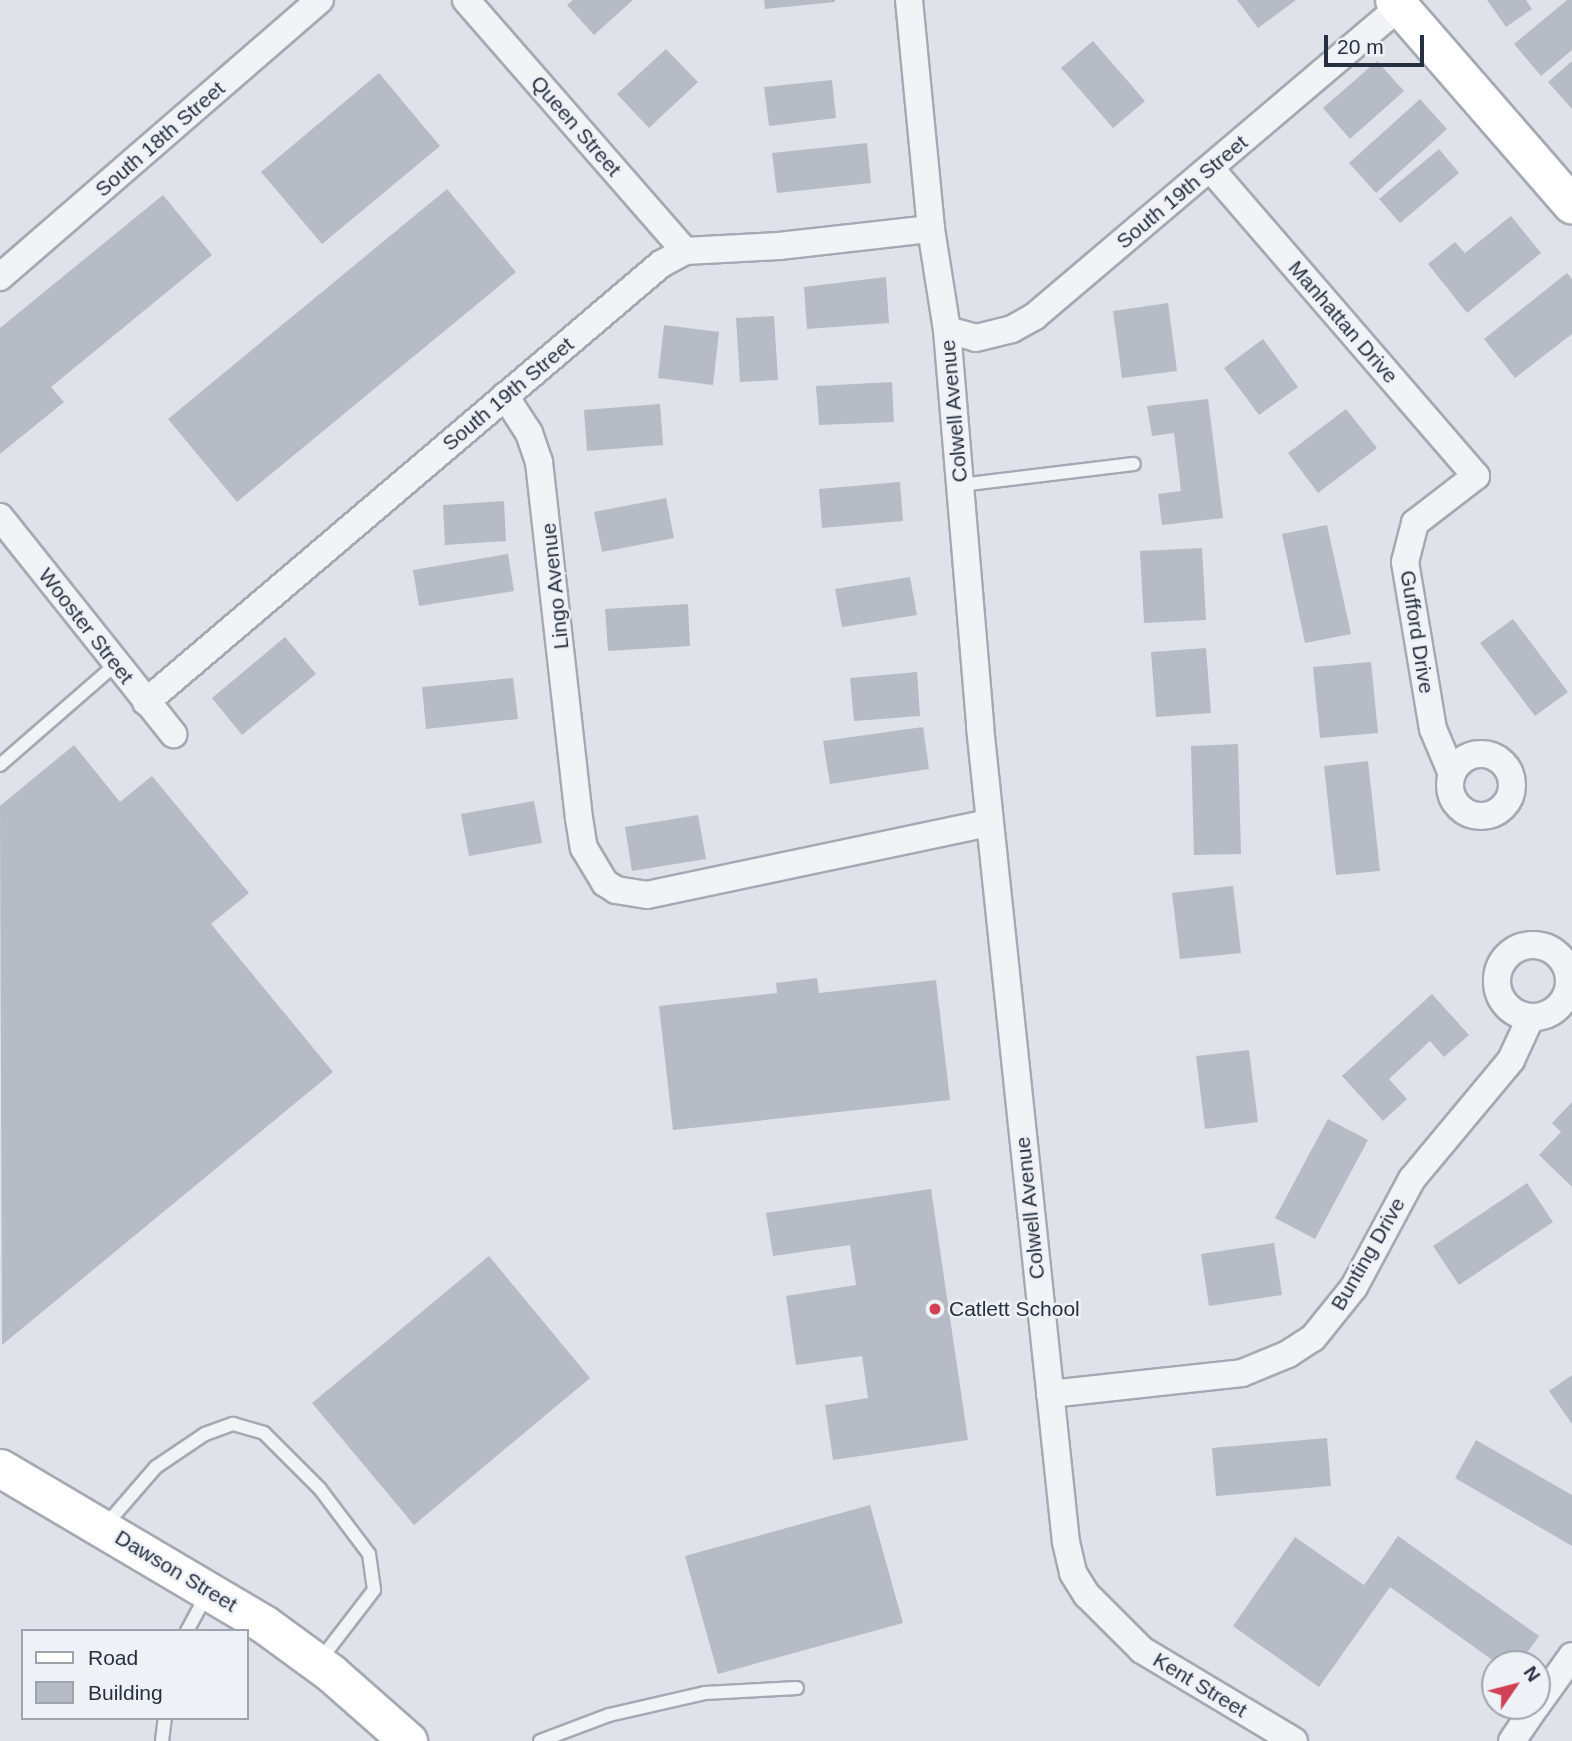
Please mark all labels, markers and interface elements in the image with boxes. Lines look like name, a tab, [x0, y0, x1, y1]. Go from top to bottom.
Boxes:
scale bar	[1327, 21, 1427, 65]
text: 20 m	[1337, 35, 1384, 58]
street label: Queen Street	[526, 71, 626, 181]
street label: South 18th Street	[90, 76, 230, 202]
street label: South 19th Street	[1111, 130, 1253, 254]
street label: Manhattan Drive	[1283, 256, 1403, 388]
street label: South 19th Street	[437, 332, 579, 456]
street label: Colwell Avenue	[935, 338, 973, 484]
street label: Lingo Avenue	[536, 521, 574, 651]
street label: Wooster Street	[33, 563, 139, 689]
street label: Gufford Drive	[1395, 569, 1439, 695]
street label: Colwell Avenue	[1010, 1135, 1050, 1281]
street label: Bunting Drive	[1326, 1193, 1410, 1315]
place label: Catlett School	[949, 1296, 1080, 1322]
marker: Catlett School	[927, 1301, 943, 1317]
street label: Dawson Street	[110, 1525, 242, 1617]
legend	[21, 1629, 248, 1720]
text: Road	[88, 1646, 138, 1669]
street label: Kent Street	[1148, 1647, 1252, 1723]
north arrow	[1481, 1650, 1551, 1720]
text: N	[1519, 1662, 1545, 1685]
text: Building	[88, 1681, 163, 1704]

